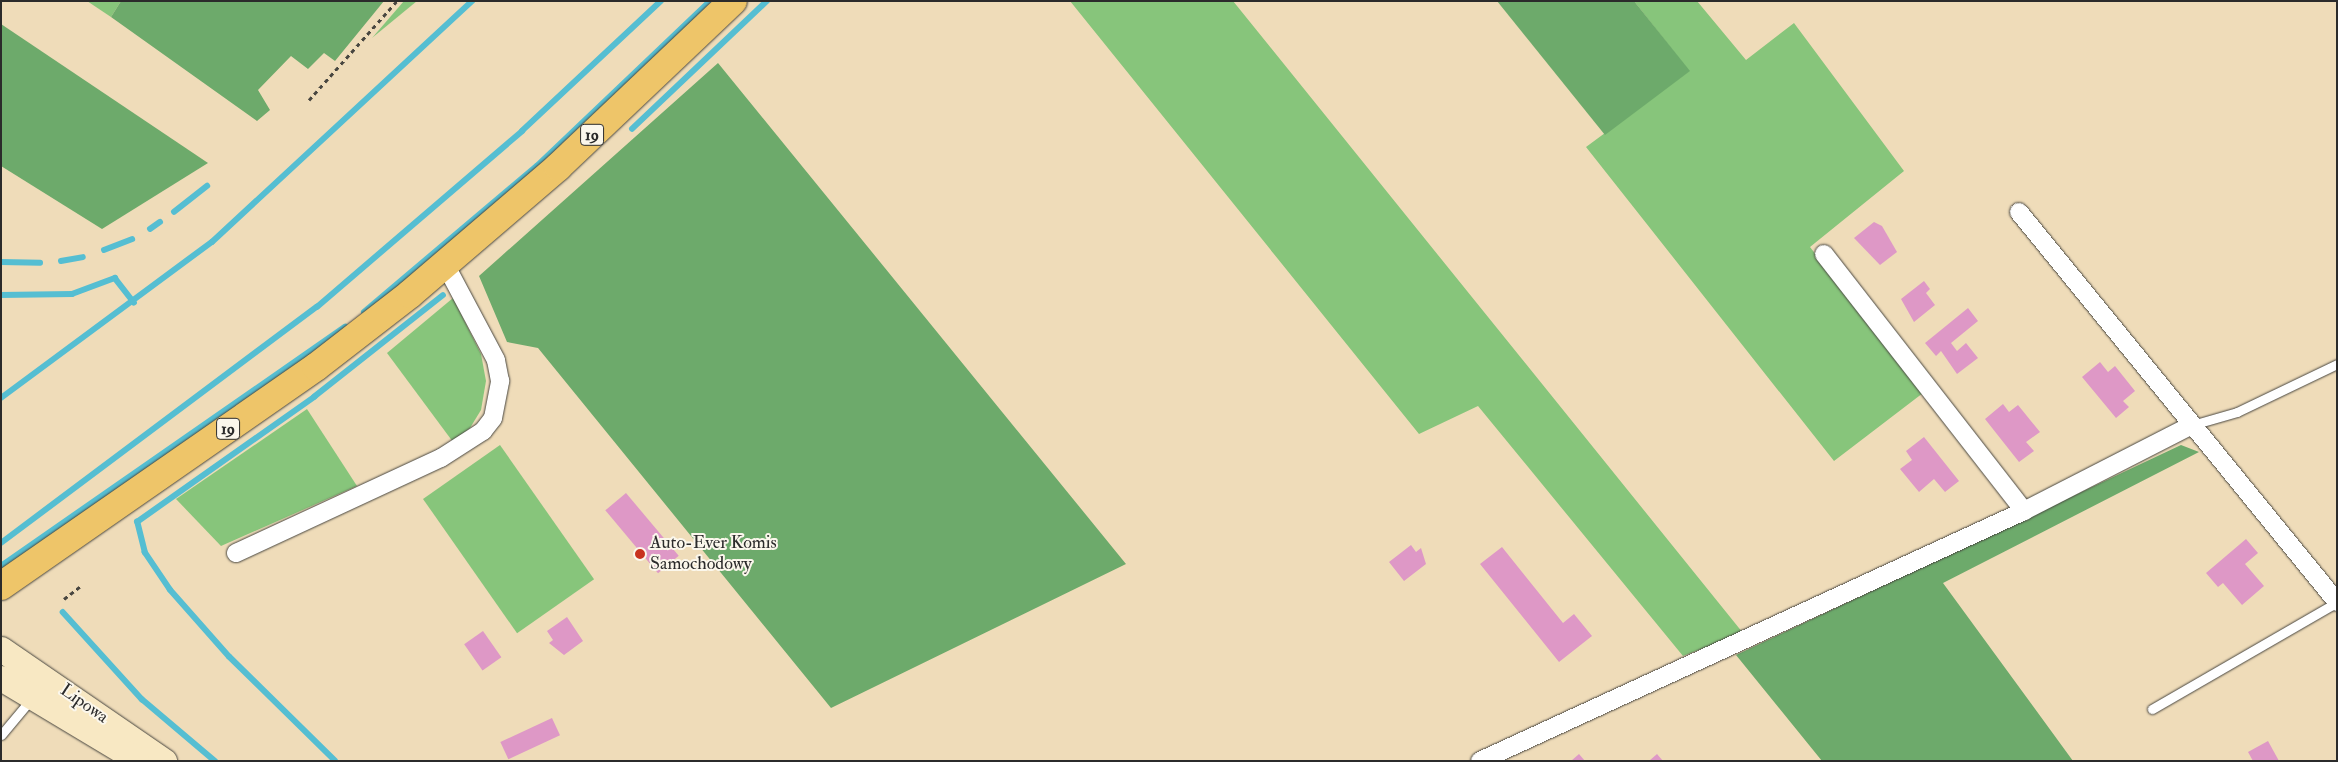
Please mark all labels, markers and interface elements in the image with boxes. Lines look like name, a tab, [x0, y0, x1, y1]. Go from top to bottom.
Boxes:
road number: 19	[580, 122, 604, 148]
road number: 19	[216, 416, 240, 442]
place label: Auto-Ever Komis Samochodowy	[650, 533, 777, 576]
marker: Auto-Ever Komis Samochodowy	[634, 548, 646, 560]
street label: Lipowa	[56, 680, 112, 728]

